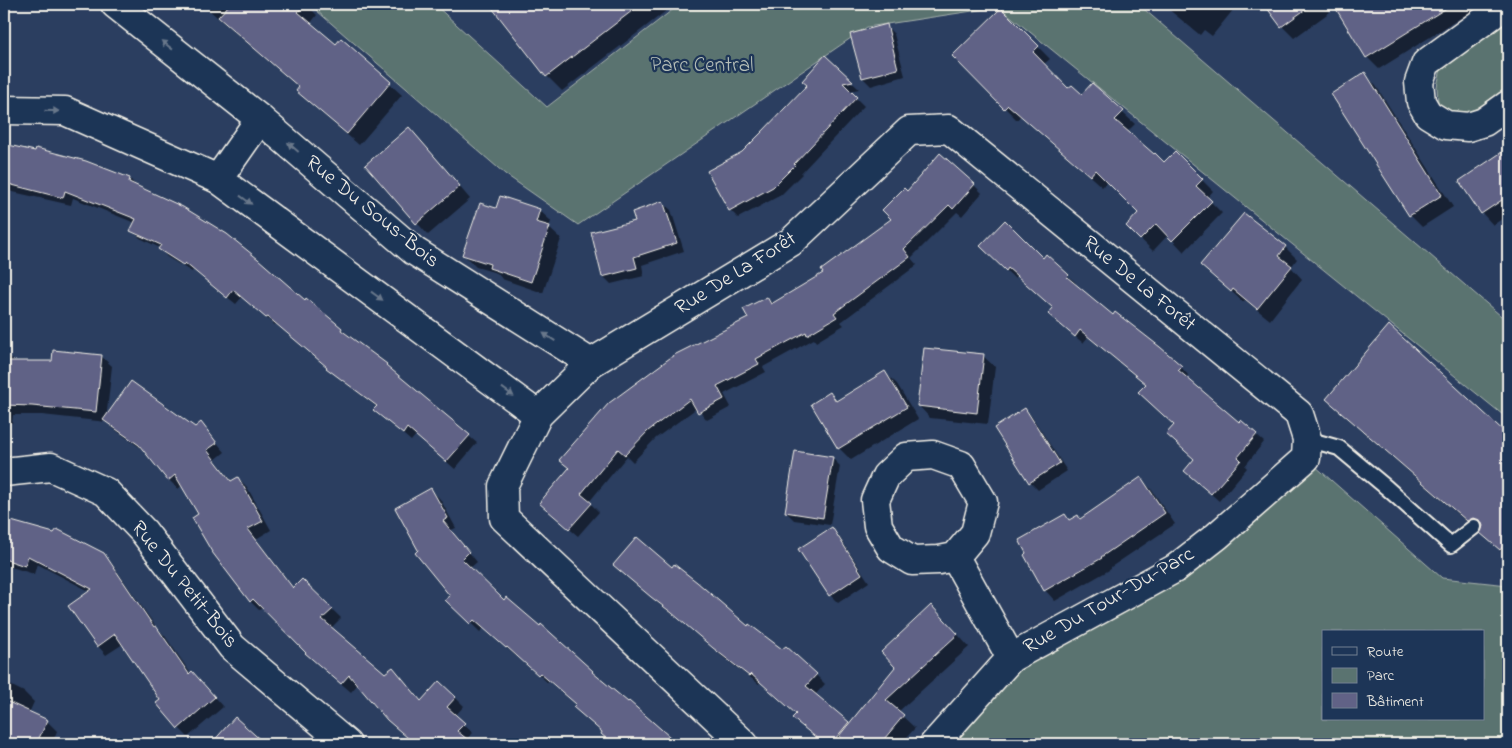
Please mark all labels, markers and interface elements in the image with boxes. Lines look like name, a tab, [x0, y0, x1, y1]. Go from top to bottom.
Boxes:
one-way arrow	[160, 39, 173, 50]
park label: Parc Central	[650, 51, 754, 81]
one-way arrow	[45, 107, 61, 115]
one-way arrow	[287, 142, 299, 153]
street label: Rue Du Sous-Bois	[298, 148, 446, 276]
one-way arrow	[239, 195, 253, 205]
street label: Rue De La Forêt	[669, 225, 803, 323]
street label: Rue De La Forêt	[1076, 229, 1202, 339]
one-way arrow	[370, 291, 384, 301]
one-way arrow	[543, 332, 556, 342]
one-way arrow	[501, 387, 514, 398]
street label: Rue Du Petit-Bois	[123, 515, 245, 655]
street label: Rue Du Tour-Du-Parc	[1018, 540, 1200, 662]
legend	[1322, 630, 1484, 720]
text: Route	[1367, 641, 1404, 663]
text: Parc	[1367, 665, 1395, 687]
text: Bâtiment	[1366, 691, 1424, 713]

